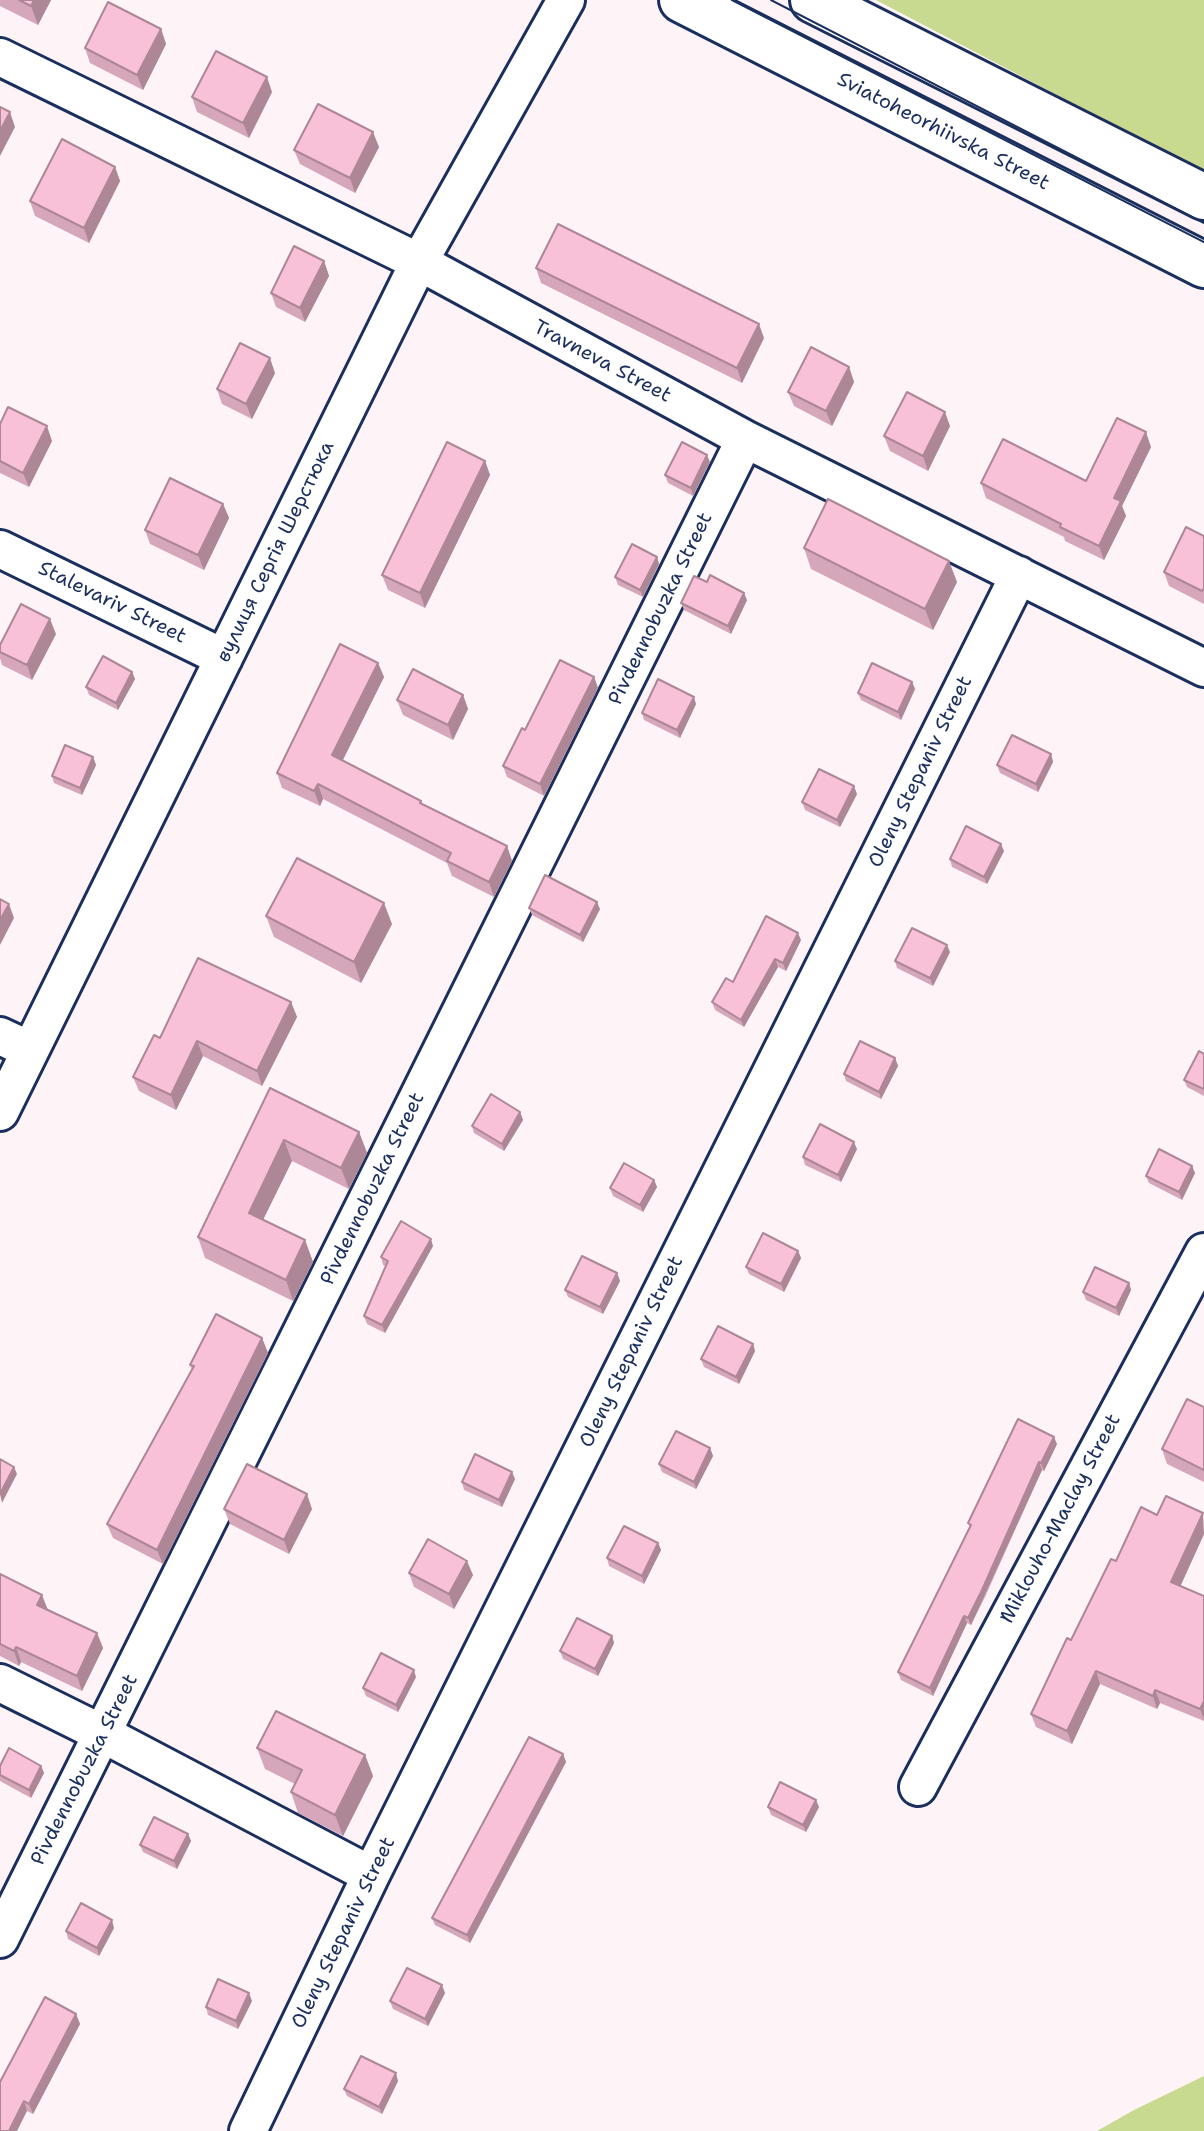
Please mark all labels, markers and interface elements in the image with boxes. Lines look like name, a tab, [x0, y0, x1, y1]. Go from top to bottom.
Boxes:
street label: Sviatoheorhiivska Street	[833, 68, 1053, 196]
street label: Travneva Street	[529, 316, 675, 408]
street label: вулиця Сергія Шерстюка	[212, 438, 340, 666]
street label: Pivdennobuzka Street	[604, 509, 718, 709]
street label: Stalevariv Street	[34, 557, 190, 649]
street label: Oleny Stepaniv Street	[864, 672, 978, 872]
street label: Pivdennobuzka Street	[316, 1089, 430, 1289]
street label: Oleny Stepaniv Street	[575, 1252, 689, 1452]
street label: Miklouho-Maclay Street	[996, 1410, 1126, 1628]
street label: Pivdennobuzka Street	[26, 1671, 144, 1869]
street label: Oleny Stepaniv Street	[287, 1833, 401, 2033]

